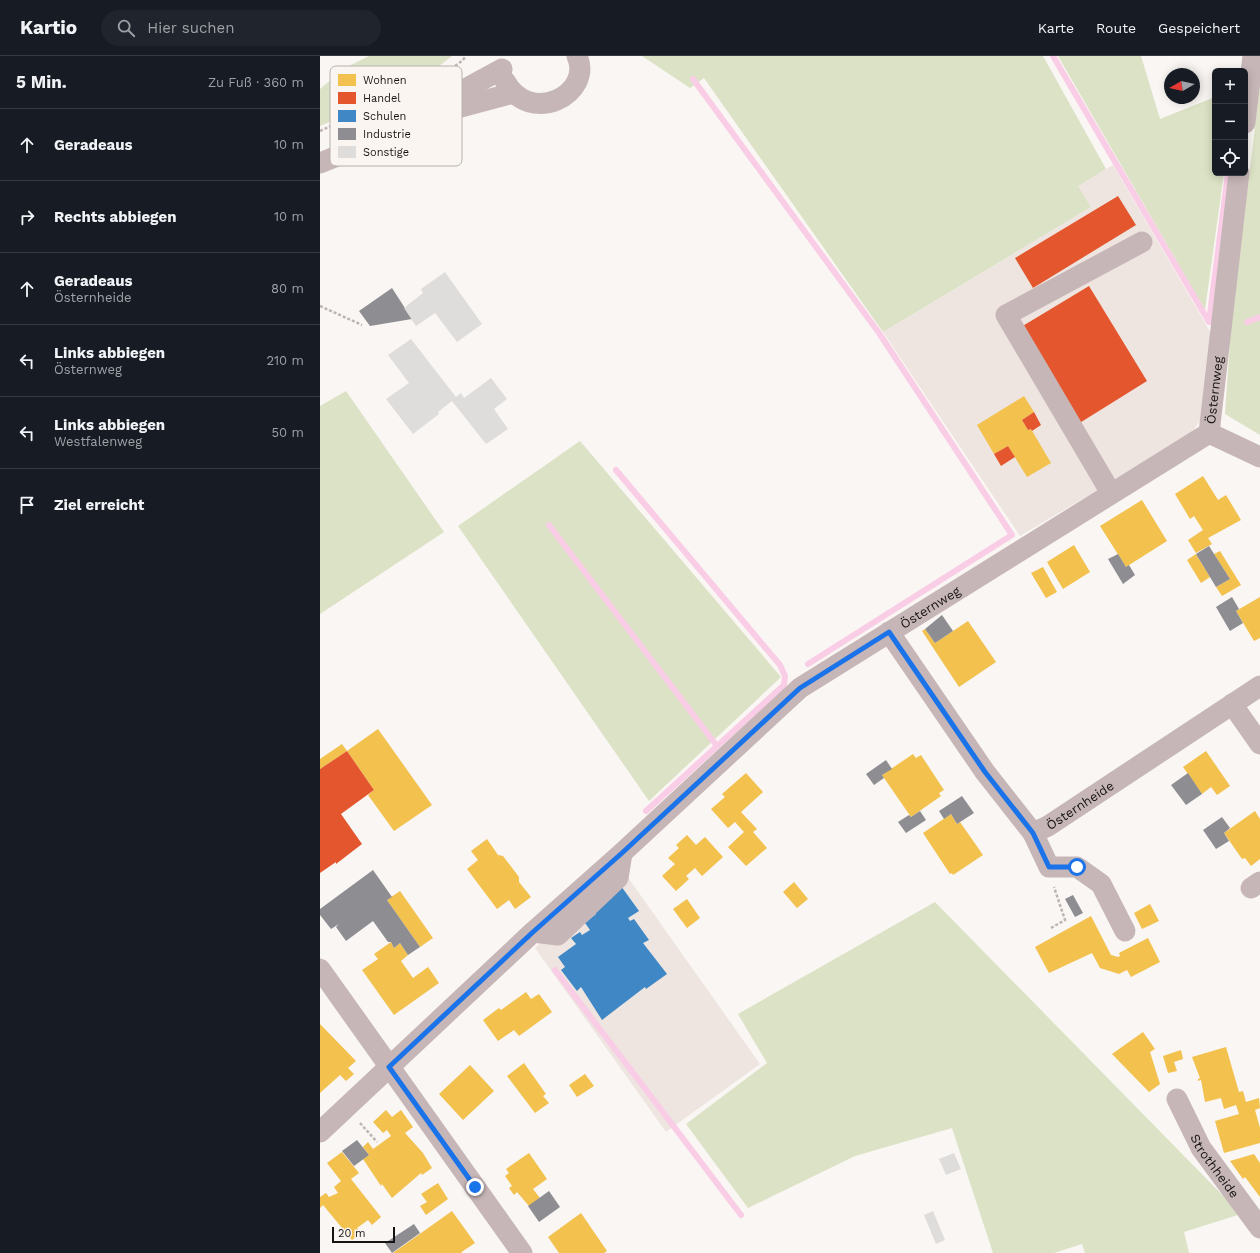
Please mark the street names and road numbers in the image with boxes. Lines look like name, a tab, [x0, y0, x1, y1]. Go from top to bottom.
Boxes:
street label: Östernweg	[1203, 355, 1225, 425]
street label: Östernweg	[897, 583, 963, 631]
street label: Östernheide	[1043, 777, 1116, 833]
street label: Strothheide	[1188, 1131, 1243, 1201]

